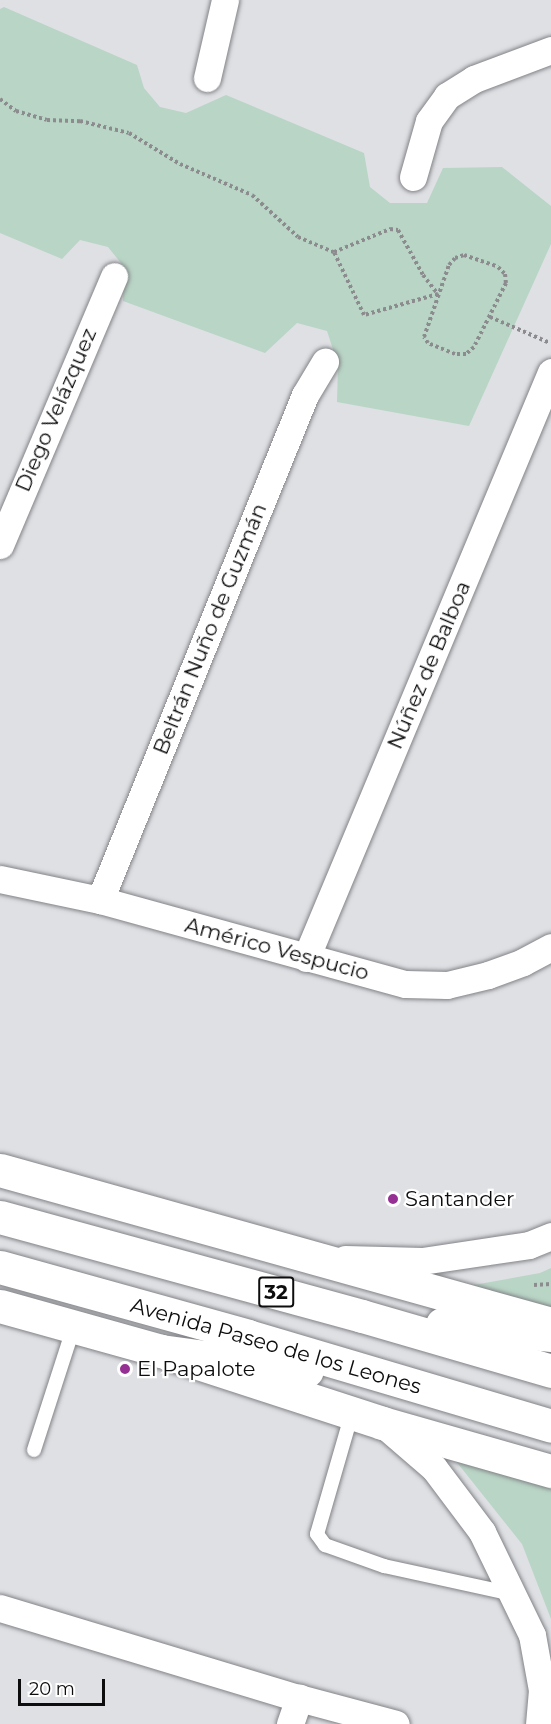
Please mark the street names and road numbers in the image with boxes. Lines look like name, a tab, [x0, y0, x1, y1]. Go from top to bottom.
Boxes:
street label: Diego Velázquez	[10, 324, 102, 496]
street label: Beltrán Nuño de Guzmán	[148, 500, 272, 758]
street label: Núñez de Balboa	[382, 577, 476, 753]
street label: Américo Vespucio	[182, 912, 372, 986]
road number: 32	[258, 1275, 294, 1309]
street label: Avenida Paseo de los Leones	[128, 1292, 424, 1400]

